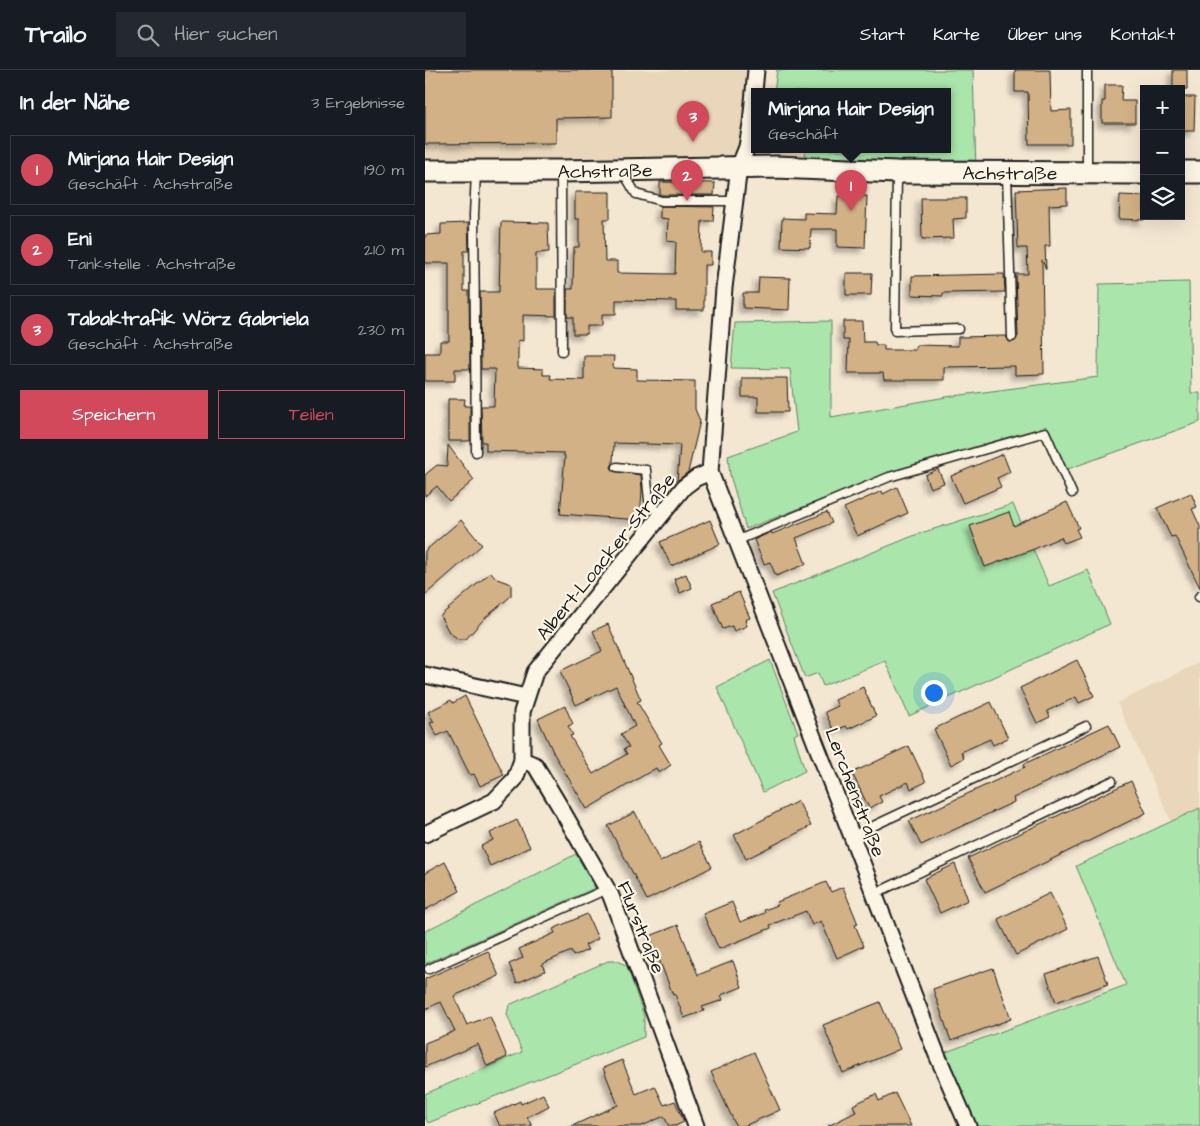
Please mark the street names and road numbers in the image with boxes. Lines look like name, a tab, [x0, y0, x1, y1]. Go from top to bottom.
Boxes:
street label: Achstraße	[557, 157, 653, 186]
street label: Achstraße	[962, 160, 1057, 188]
street label: Albert-Loacker-Straße	[530, 468, 682, 646]
street label: Lerchenstraße	[818, 724, 892, 861]
street label: Flurstraße	[610, 877, 671, 978]

